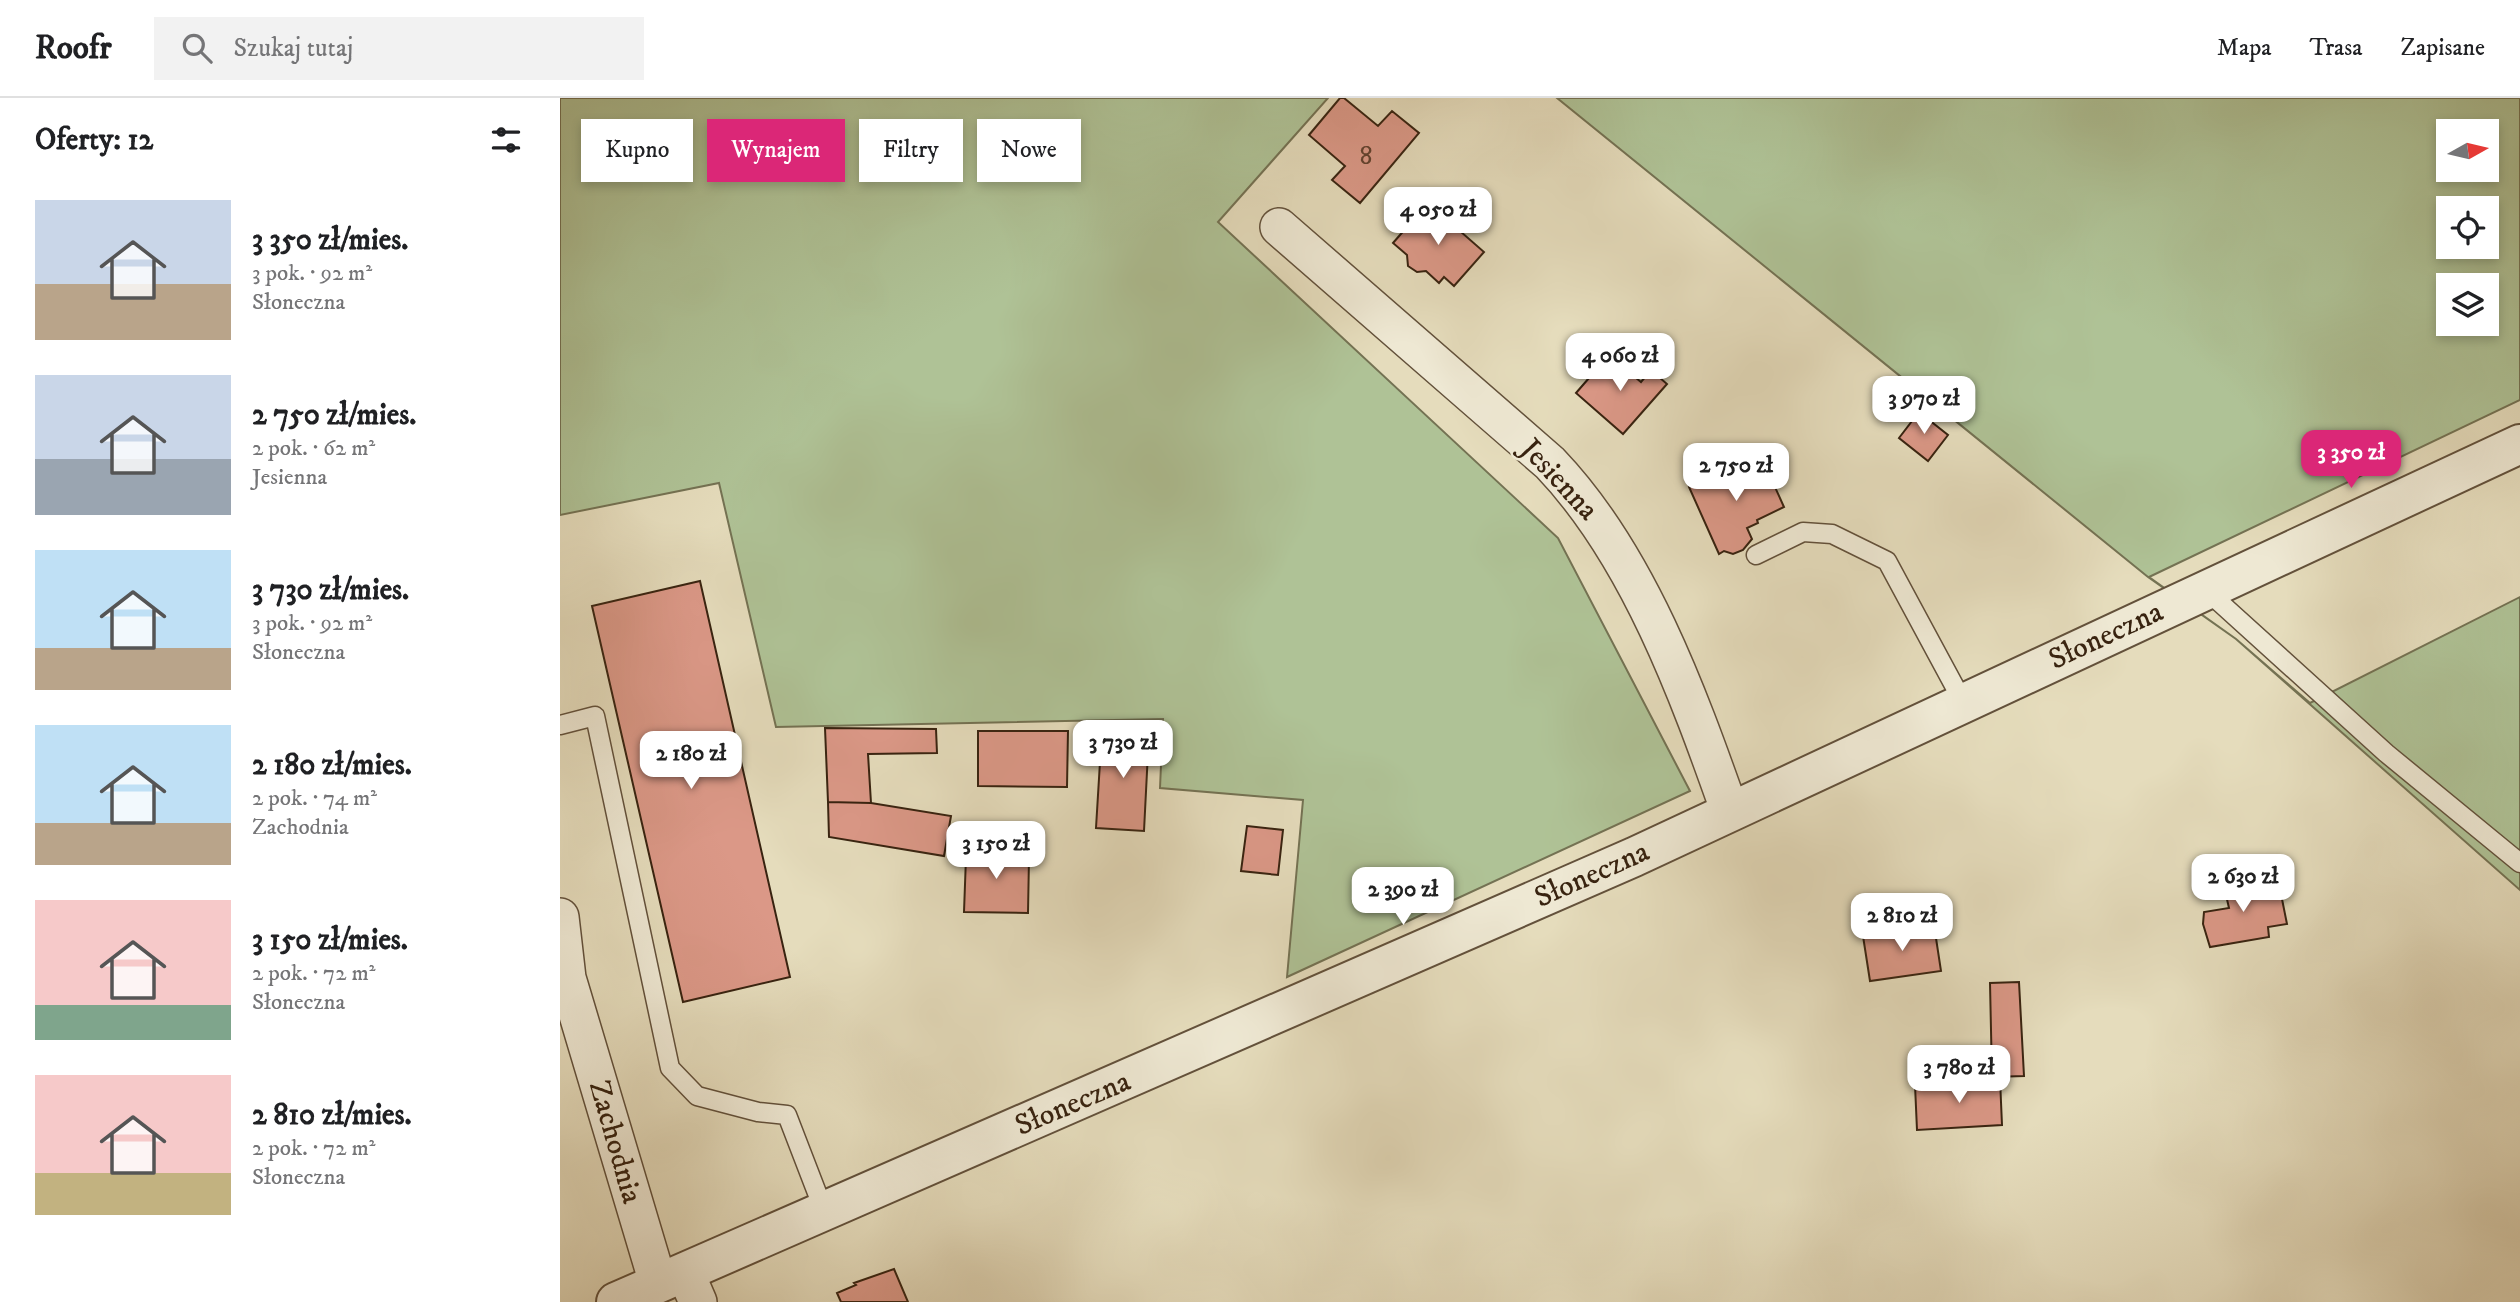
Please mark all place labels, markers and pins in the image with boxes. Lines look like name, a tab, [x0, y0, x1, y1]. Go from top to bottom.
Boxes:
pin: 4 050 zł	[1366, 188, 1510, 247]
pin: 4 060 zł	[1548, 334, 1692, 393]
pin: 3 970 zł	[1852, 376, 1996, 436]
pin: 3 350 zł	[2279, 430, 2423, 490]
pin: 2 750 zł	[1664, 444, 1808, 503]
pin: 3 730 zł	[1051, 720, 1195, 780]
pin: 2 180 zł	[619, 732, 763, 791]
pin: 3 150 zł	[924, 822, 1068, 881]
pin: 2 630 zł	[2171, 854, 2315, 914]
pin: 2 390 zł	[1331, 868, 1475, 927]
pin: 2 810 zł	[1830, 894, 1974, 953]
pin: 3 780 zł	[1887, 1046, 2031, 1105]

